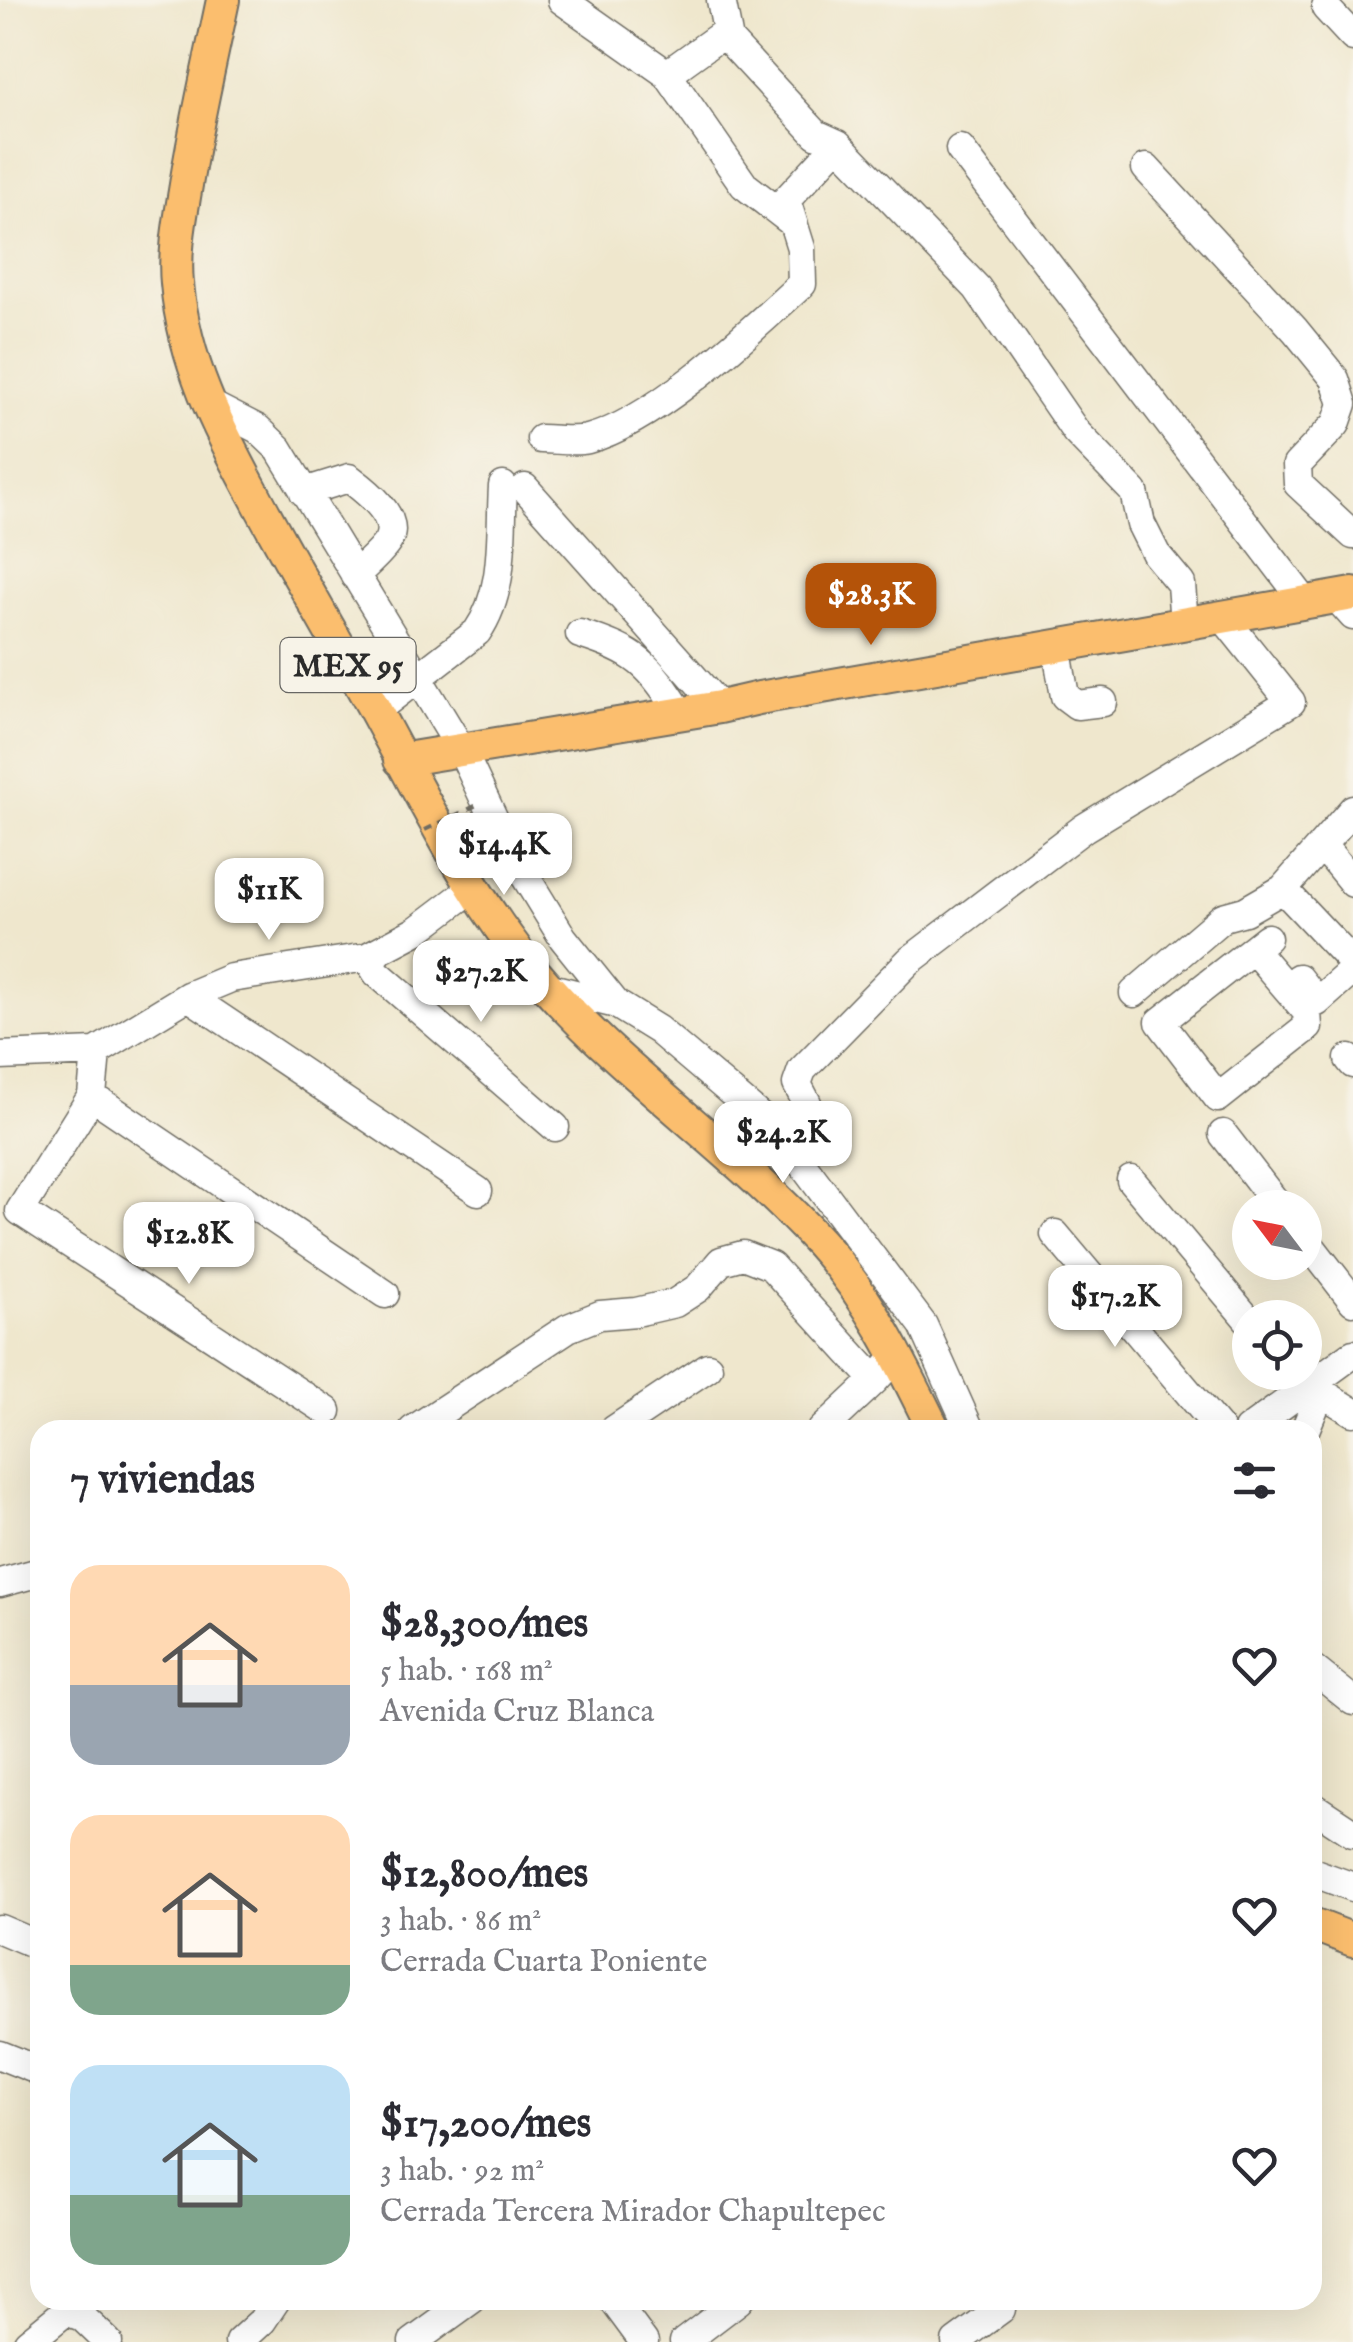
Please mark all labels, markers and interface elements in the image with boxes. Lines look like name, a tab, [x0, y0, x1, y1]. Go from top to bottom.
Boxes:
pin: $28.3K	[790, 563, 952, 648]
text: $28.3K	[827, 575, 915, 616]
road number: MEX 95	[280, 638, 416, 692]
pin: $14.4K	[423, 813, 585, 898]
text: $14.4K	[458, 825, 550, 866]
pin: $11K	[210, 858, 328, 943]
text: $11K	[237, 870, 301, 911]
pin: $27.2K	[400, 940, 562, 1025]
text: $27.2K	[435, 952, 527, 993]
pin: $24.2K	[702, 1101, 864, 1186]
text: $24.2K	[736, 1113, 830, 1154]
north arrow	[1232, 1190, 1322, 1280]
map controls	[1232, 1190, 1322, 1390]
pin: $12.8K	[108, 1202, 270, 1287]
text: $12.8K	[145, 1214, 233, 1255]
pin: $17.2K	[1034, 1265, 1196, 1350]
text: $17.2K	[1070, 1277, 1160, 1318]
button: locate	[1232, 1300, 1322, 1390]
icon: filters	[1227, 1453, 1282, 1508]
text: 7 viviendas	[70, 1454, 255, 1507]
text: $28,300/mes	[380, 1598, 588, 1651]
icon: home	[150, 1605, 270, 1725]
icon: heart	[1227, 1638, 1282, 1693]
text: 5 hab. · 168 m²	[380, 1651, 553, 1692]
text: Avenida Cruz Blanca	[380, 1692, 654, 1733]
text: $12,800/mes	[380, 1848, 588, 1901]
icon: home	[150, 1855, 270, 1975]
icon: heart	[1227, 1888, 1282, 1943]
text: 3 hab. · 86 m²	[380, 1901, 541, 1942]
text: Cerrada Cuarta Poniente	[380, 1942, 707, 1983]
text: $17,200/mes	[380, 2098, 591, 2151]
icon: home	[150, 2105, 270, 2225]
icon: heart	[1227, 2138, 1282, 2193]
text: 3 hab. · 92 m²	[380, 2151, 544, 2192]
text: Cerrada Tercera Mirador Chapultepec	[380, 2192, 886, 2233]

